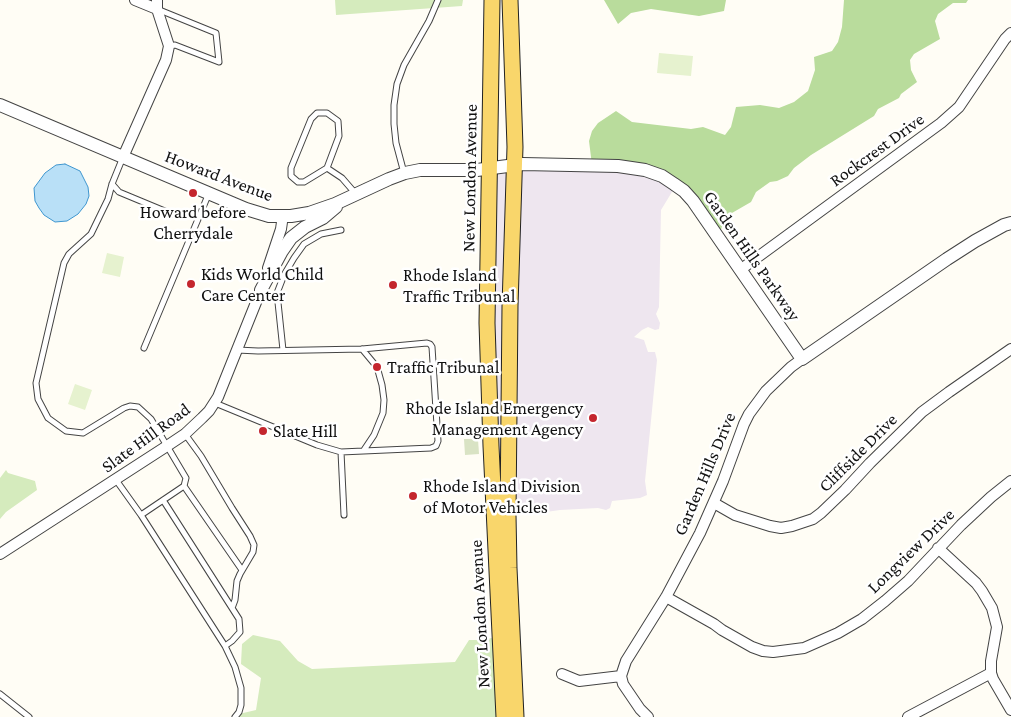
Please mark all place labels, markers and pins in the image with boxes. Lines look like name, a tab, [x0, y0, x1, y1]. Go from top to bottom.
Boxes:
marker: Howard before Cherrydale	[187, 187, 199, 199]
place label: Howard before Cherrydale	[140, 201, 246, 243]
place label: Kids World Child Care Center	[201, 263, 324, 306]
place label: Rhode Island Traffic Tribunal	[403, 264, 515, 306]
marker: Kids World Child Care Center	[185, 278, 197, 290]
marker: Rhode Island Traffic Tribunal	[387, 279, 399, 291]
place label: Traffic Tribunal	[387, 356, 499, 378]
marker: Traffic Tribunal	[371, 361, 383, 373]
place label: Rhode Island Emergency Management Agency	[405, 397, 583, 439]
marker: Rhode Island Emergency Management Agency	[587, 412, 599, 424]
place label: Slate Hill	[273, 420, 338, 442]
marker: Slate Hill	[257, 425, 269, 437]
place label: Rhode Island Division of Motor Vehicles	[423, 475, 581, 518]
marker: Rhode Island Division of Motor Vehicles	[407, 490, 419, 502]

